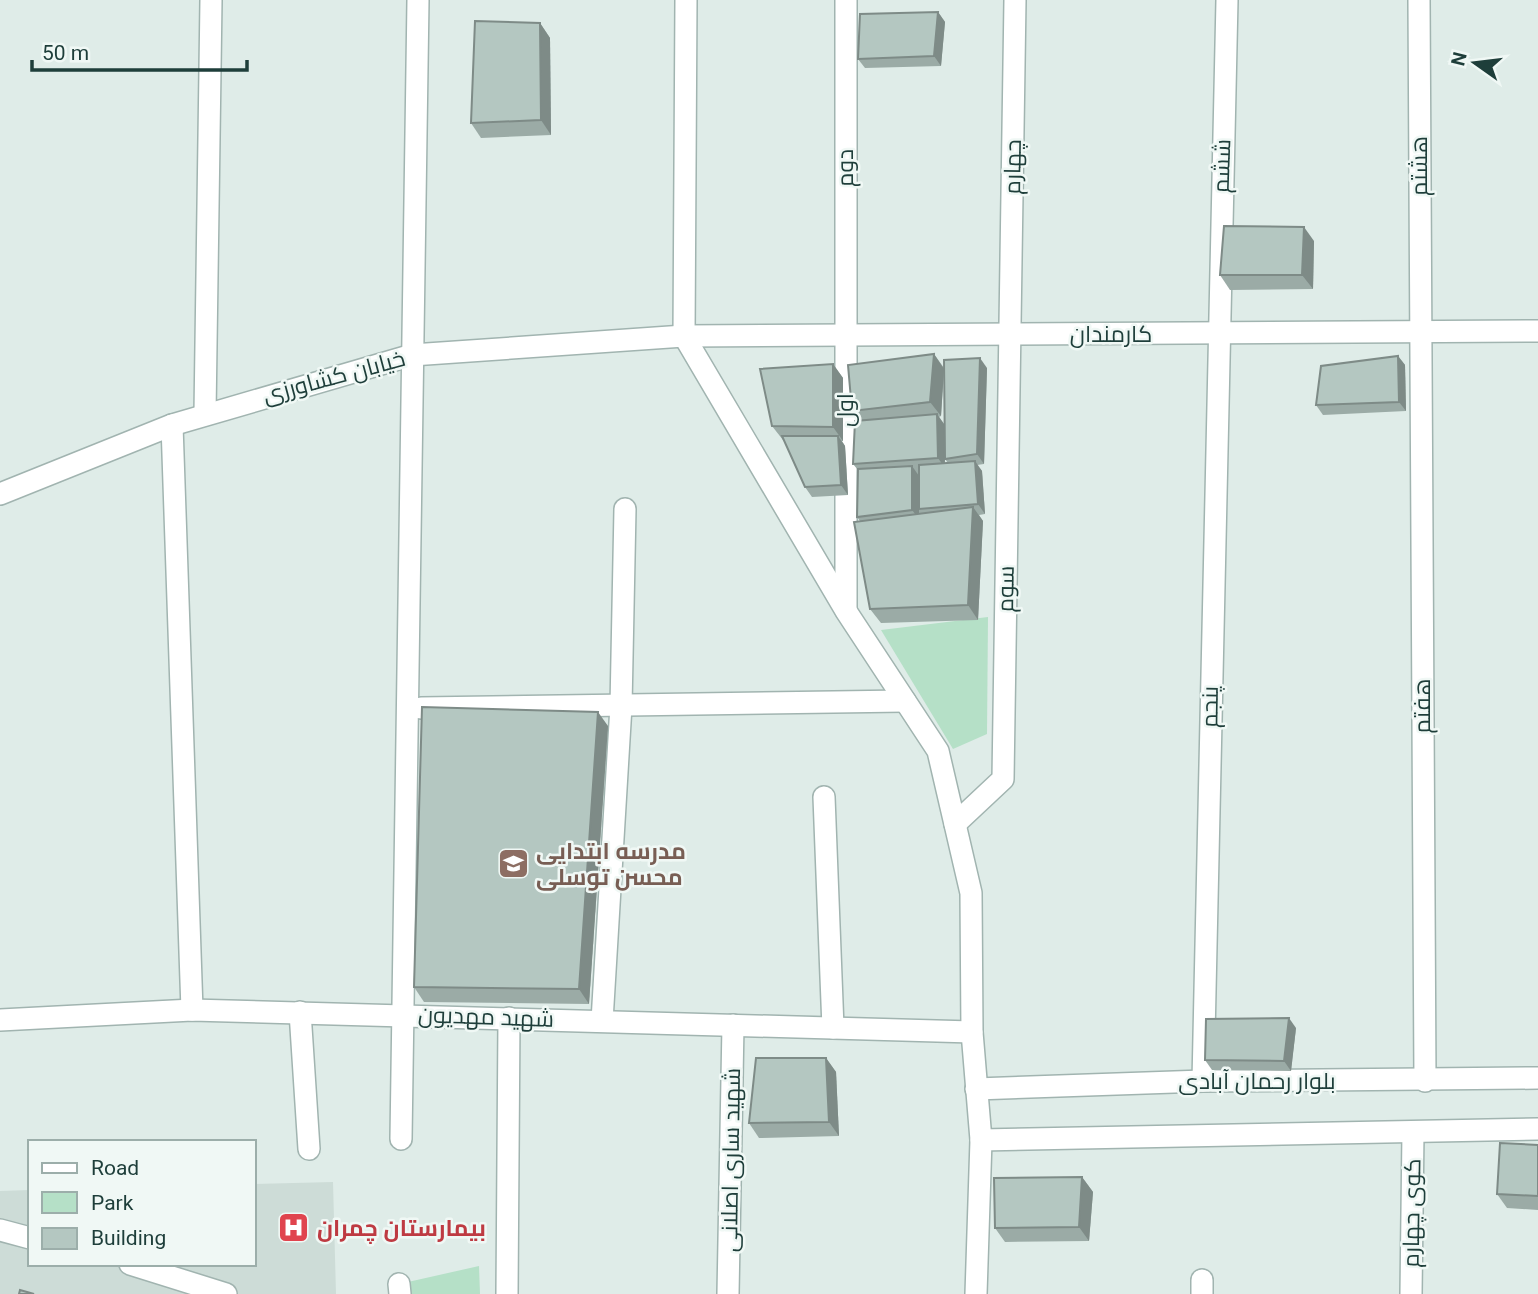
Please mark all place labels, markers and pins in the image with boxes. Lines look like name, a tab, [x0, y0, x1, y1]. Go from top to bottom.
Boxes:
place label: مدرسه ابتدایی محسن توسلی	[536, 838, 686, 891]
school or university icon: مدرسه ابتدایی محسن توسلی	[496, 847, 530, 881]
hospital icon: بیمارستان چمران	[277, 1211, 311, 1245]
place label: بیمارستان چمران	[317, 1215, 486, 1244]

